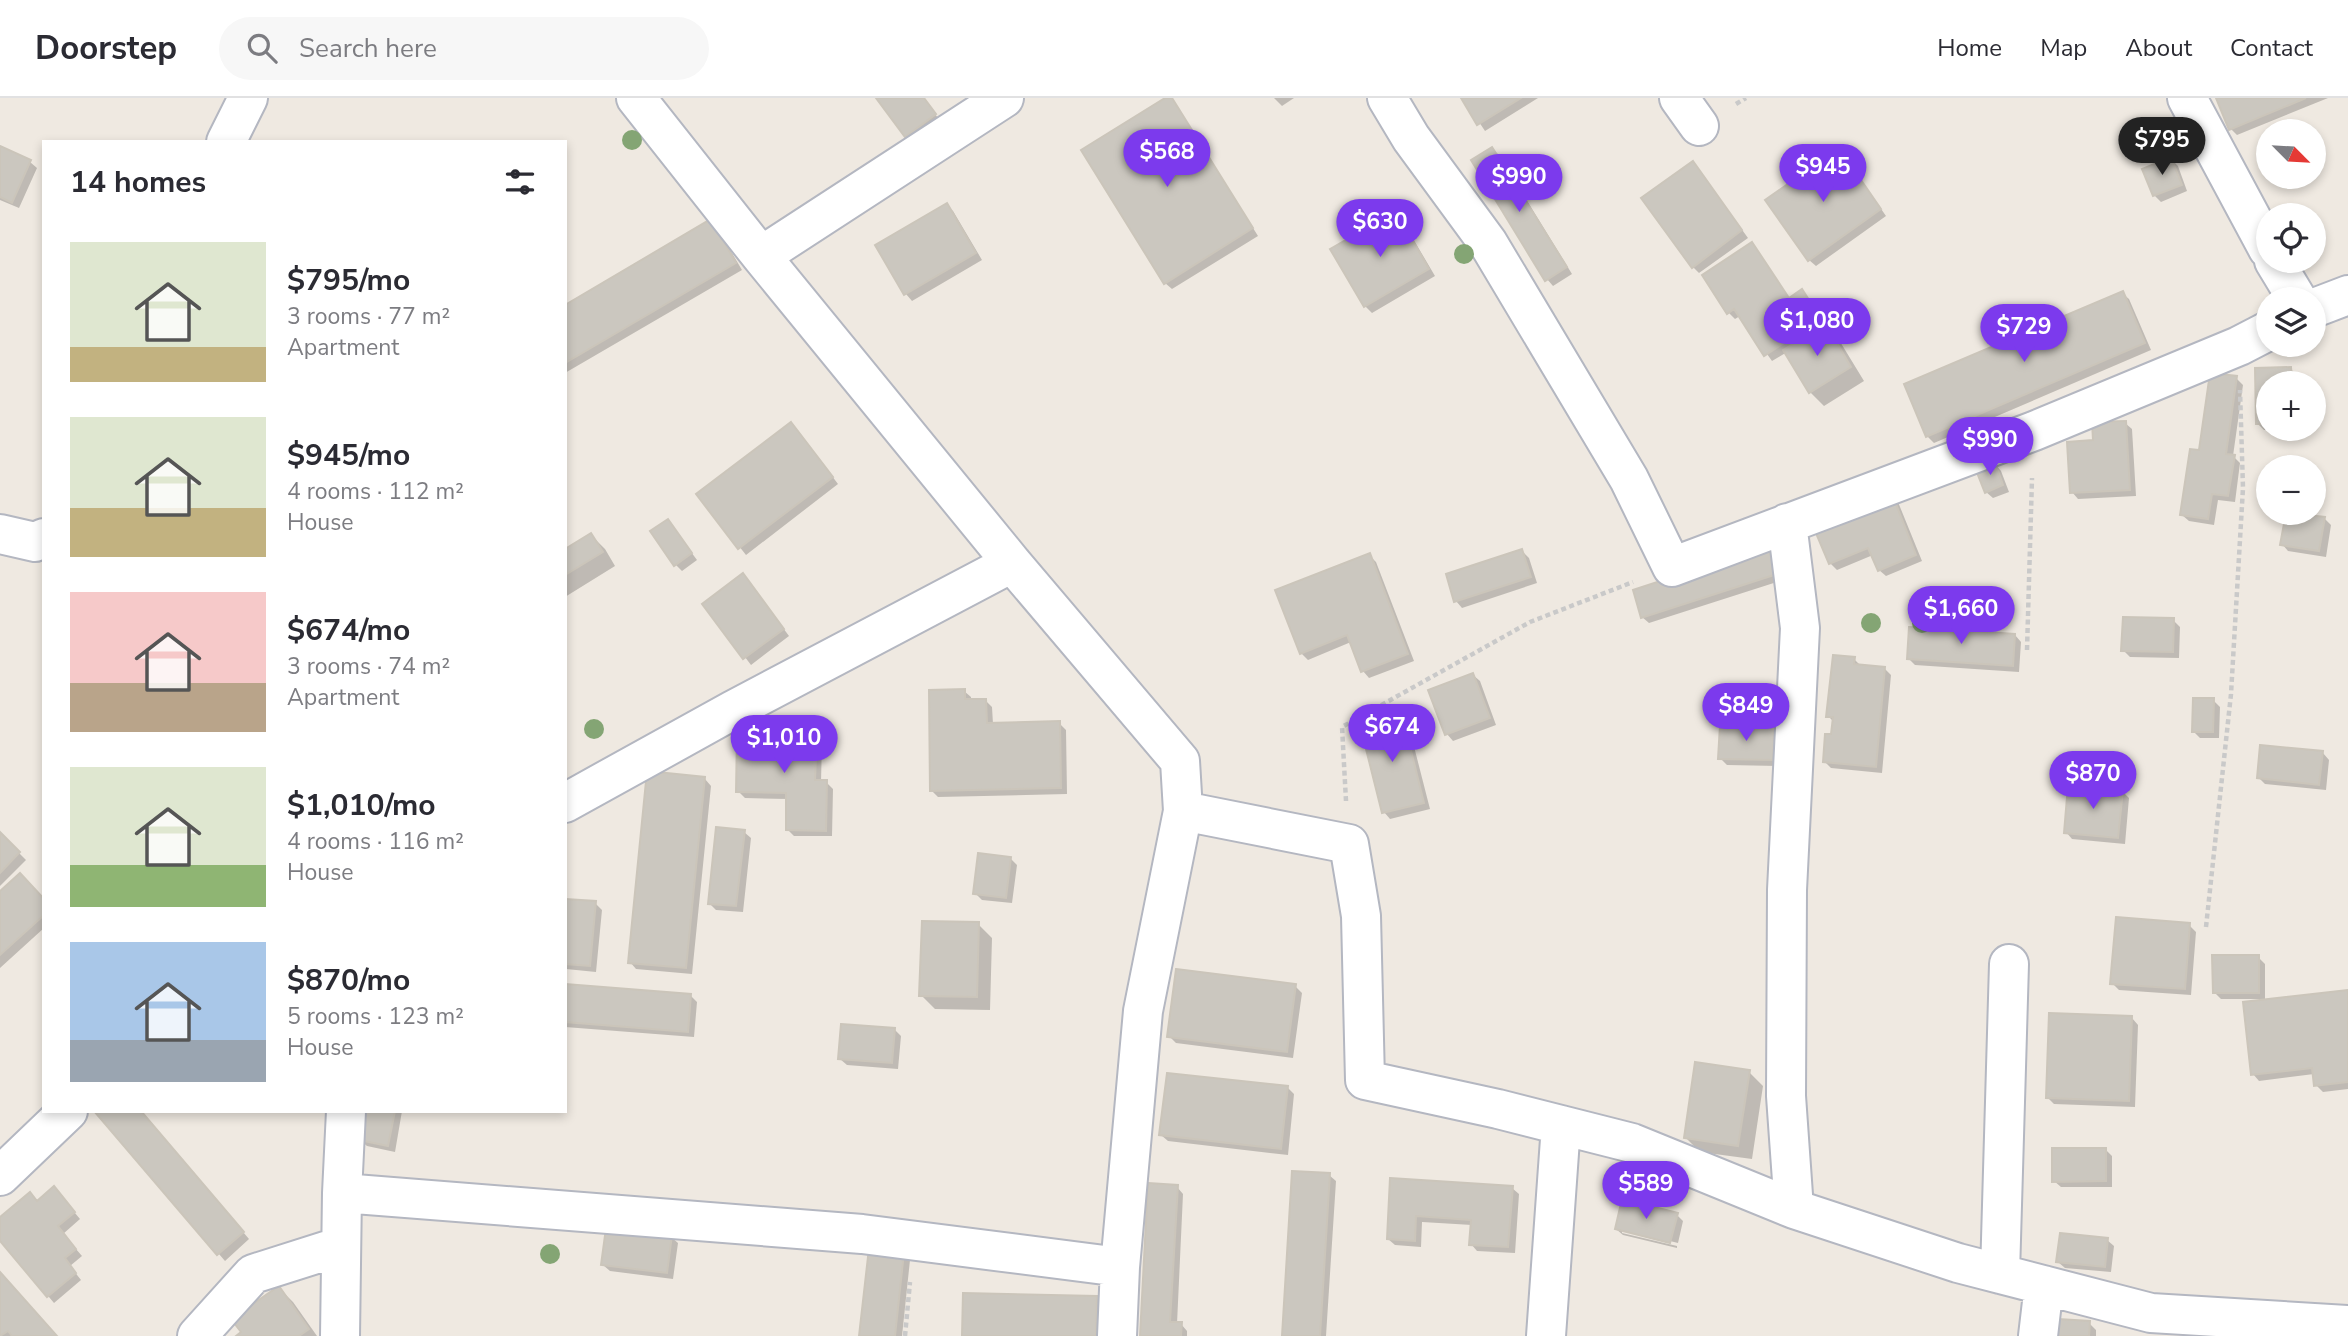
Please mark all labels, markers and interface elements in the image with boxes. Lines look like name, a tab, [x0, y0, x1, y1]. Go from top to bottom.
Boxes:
search box	[219, 17, 709, 80]
text: Doorstep	[35, 26, 177, 71]
icon: search	[243, 29, 281, 67]
text: Search here	[299, 31, 437, 66]
text: Home	[1937, 32, 2002, 64]
text: Map	[2040, 32, 2087, 64]
text: About	[2125, 32, 2192, 64]
text: Contact	[2230, 32, 2313, 64]
pin: $795	[2121, 118, 2203, 177]
north arrow	[2256, 119, 2326, 189]
map controls	[2256, 119, 2326, 525]
text: $795	[2134, 124, 2190, 155]
pin: $568	[1126, 130, 1208, 189]
text: $568	[1139, 136, 1195, 167]
pin: $945	[1782, 144, 1864, 204]
text: $945	[1795, 151, 1851, 182]
pin: $990	[1478, 155, 1560, 214]
text: $990	[1491, 161, 1547, 192]
text: 14 homes	[70, 162, 206, 203]
icon: filters	[501, 163, 539, 201]
pin: $630	[1339, 200, 1421, 259]
button: locate	[2256, 203, 2326, 273]
text: $630	[1352, 206, 1408, 237]
text: $795/mo	[287, 260, 410, 301]
icon: home	[126, 270, 210, 354]
button: layers	[2256, 287, 2326, 357]
pin: $1,080	[1760, 299, 1874, 358]
text: 3 rooms · 77 m²	[287, 301, 450, 332]
pin: $729	[1983, 304, 2065, 364]
text: $1,080	[1780, 305, 1854, 336]
text: $729	[1996, 311, 2052, 342]
text: Apartment	[287, 332, 399, 363]
button: +	[2256, 371, 2326, 441]
pin: $990	[1949, 418, 2031, 477]
text: $990	[1962, 424, 2018, 455]
text: $945/mo	[287, 435, 410, 476]
icon: home	[126, 445, 210, 529]
button: −	[2256, 455, 2326, 525]
text: 4 rooms · 112 m²	[287, 476, 464, 507]
text: House	[287, 507, 354, 538]
pin: $1,660	[1904, 587, 2018, 646]
text: $1,660	[1924, 593, 1998, 624]
text: $674/mo	[287, 610, 410, 651]
icon: home	[126, 620, 210, 704]
text: 3 rooms · 74 m²	[287, 651, 450, 682]
text: Apartment	[287, 682, 399, 713]
pin: $849	[1705, 684, 1787, 743]
text: $849	[1718, 690, 1774, 721]
pin: $674	[1351, 704, 1433, 764]
text: $674	[1364, 711, 1420, 742]
pin: $1,010	[727, 716, 841, 775]
text: $1,010	[747, 722, 821, 753]
pin: $870	[2052, 752, 2134, 811]
text: $870	[2065, 758, 2121, 789]
text: $1,010/mo	[287, 785, 436, 826]
icon: home	[126, 795, 210, 879]
text: 4 rooms · 116 m²	[287, 826, 464, 857]
text: House	[287, 857, 354, 888]
text: $870/mo	[287, 960, 410, 1001]
icon: home	[126, 970, 210, 1054]
text: 5 rooms · 123 m²	[287, 1001, 464, 1032]
text: House	[287, 1032, 354, 1063]
pin: $589	[1605, 1162, 1687, 1221]
text: $589	[1618, 1168, 1674, 1199]

